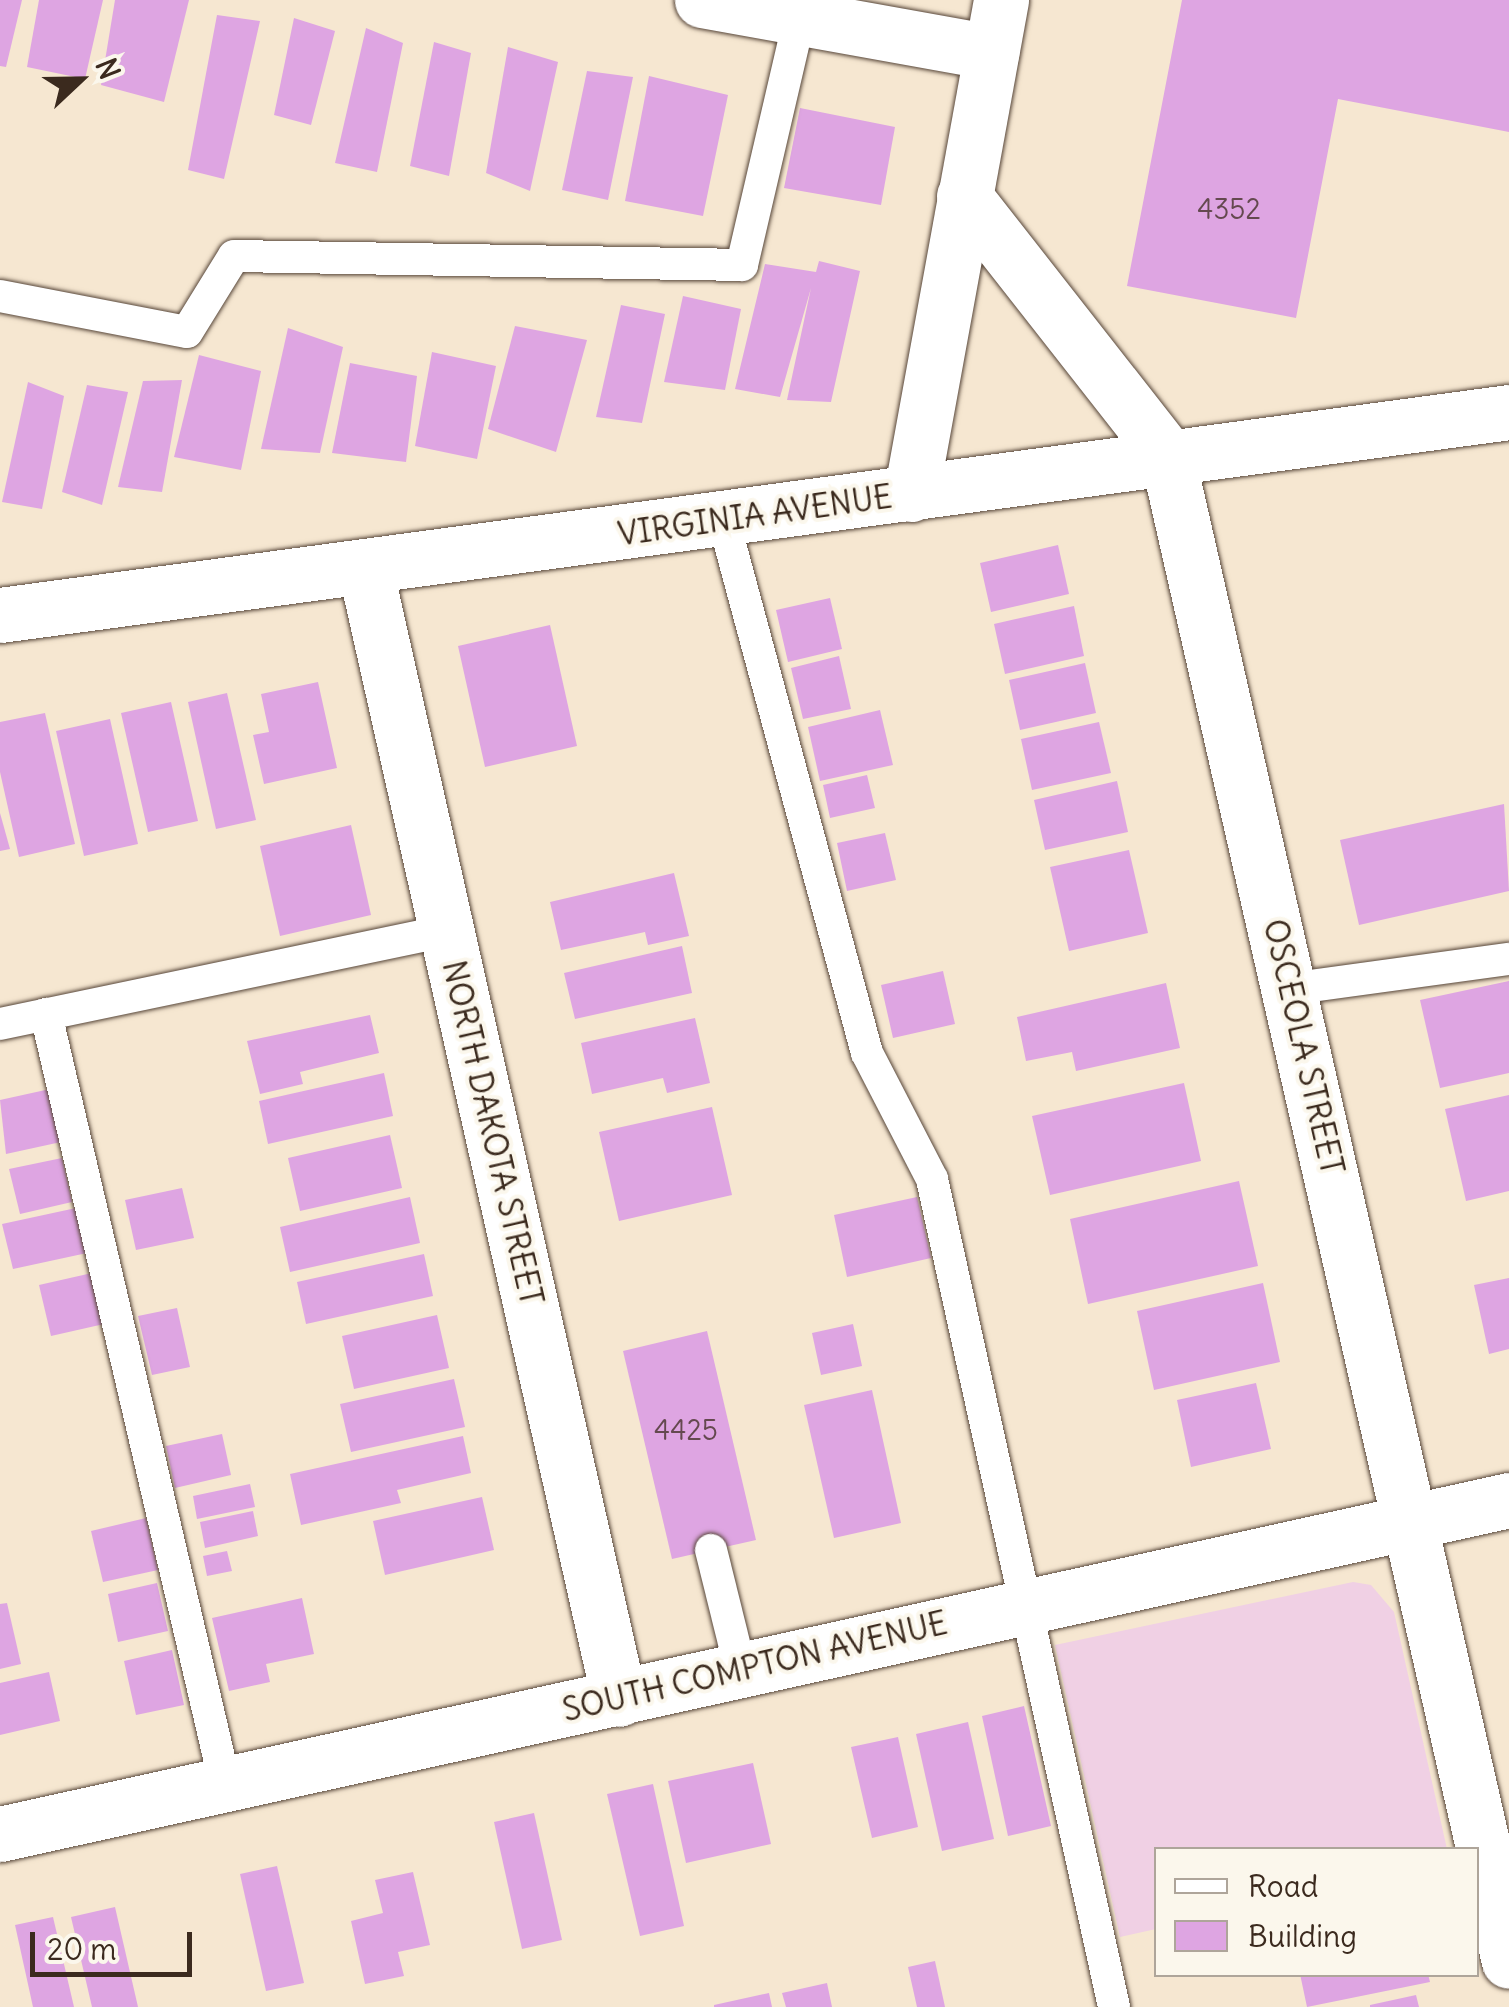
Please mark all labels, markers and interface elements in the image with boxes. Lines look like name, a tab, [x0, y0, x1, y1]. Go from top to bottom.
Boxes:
north arrow	[30, 30, 130, 130]
text: N	[87, 53, 128, 84]
house number: 4352	[1197, 192, 1261, 226]
street label: VIRGINIA AVENUE	[615, 478, 895, 554]
street label: OSCEOLA STREET	[1255, 915, 1351, 1179]
street label: NORTH DAKOTA STREET	[434, 957, 550, 1309]
house number: 4425	[654, 1413, 718, 1447]
street label: SOUTH COMPTON AVENUE	[559, 1604, 951, 1730]
legend	[1154, 1847, 1479, 1977]
text: Road	[1248, 1867, 1318, 1905]
scale bar	[35, 1912, 198, 1974]
text: Building	[1248, 1917, 1357, 1955]
text: 20 m	[47, 1930, 117, 1968]

